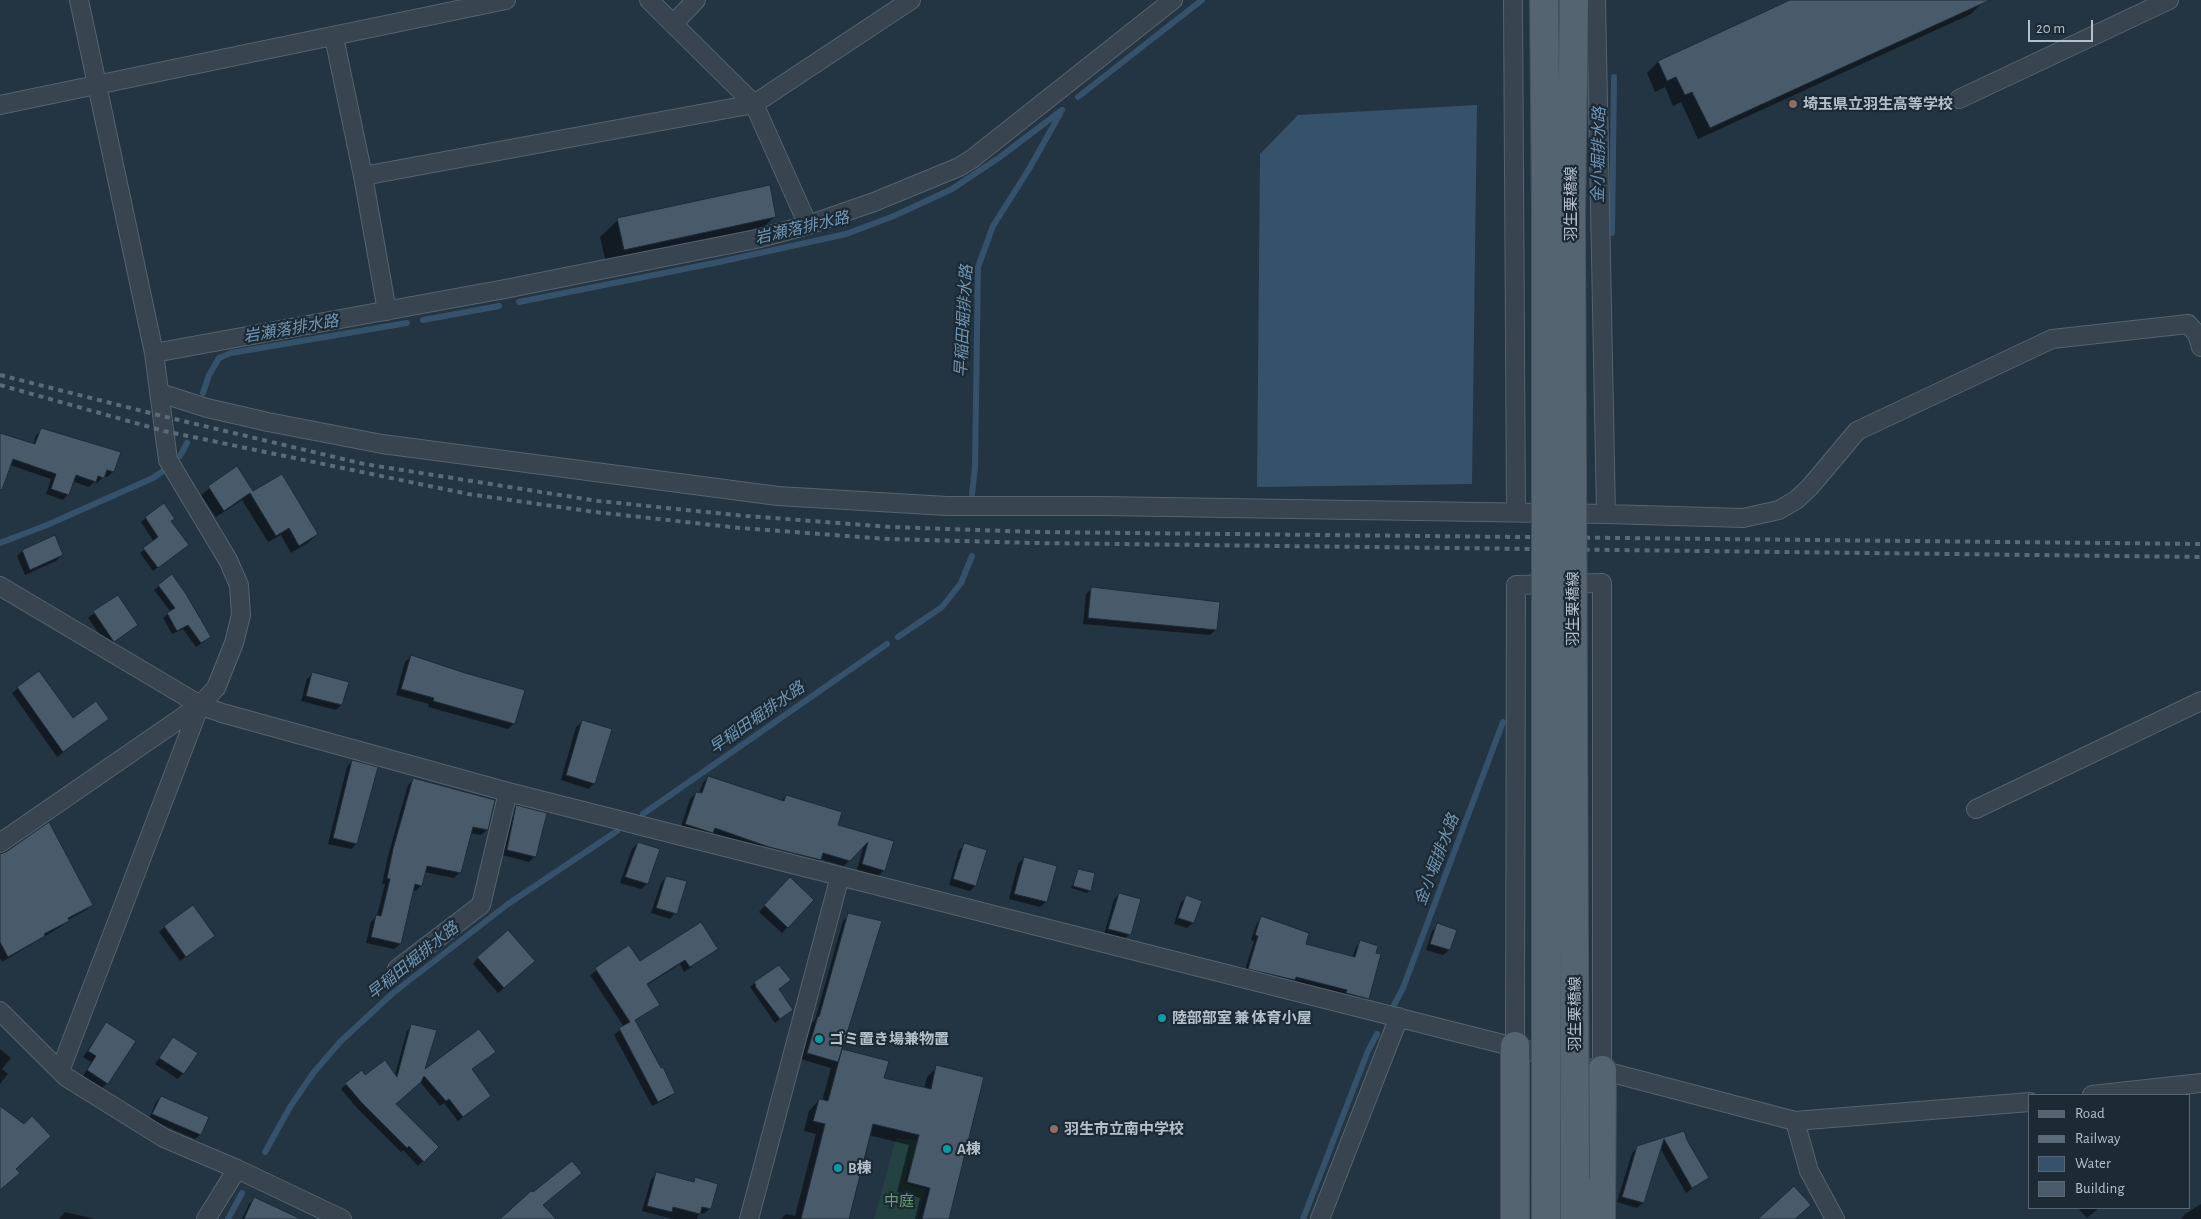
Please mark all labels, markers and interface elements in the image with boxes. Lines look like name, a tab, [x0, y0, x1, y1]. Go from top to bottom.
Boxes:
scale bar	[2031, 10, 2096, 42]
text: 20 m	[2036, 21, 2065, 36]
place label: 埼玉県立羽生高等学校	[1803, 95, 1953, 113]
marker: 埼玉県立羽生高等学校	[1787, 98, 1799, 110]
water label: 金小堀排水路	[1589, 107, 1609, 203]
street label: 羽生栗橋線	[1562, 167, 1580, 241]
water label: 岩瀬落排水路	[753, 208, 851, 248]
water label: 早稲田堀排水路	[951, 265, 977, 377]
water label: 岩瀬落排水路	[242, 311, 340, 347]
street label: 羽生栗橋線	[1564, 572, 1582, 646]
water label: 早稲田堀排水路	[706, 678, 808, 758]
water label: 金小堀排水路	[1411, 812, 1463, 908]
water label: 早稲田堀排水路	[363, 918, 463, 1004]
street label: 羽生栗橋線	[1566, 977, 1584, 1051]
place label: 陸部部室 兼 体育小屋	[1172, 1009, 1312, 1027]
marker: 陸部部室 兼 体育小屋	[1156, 1012, 1168, 1024]
place label: ゴミ置き場兼物置	[829, 1030, 949, 1048]
marker: ゴミ置き場兼物置	[813, 1033, 825, 1045]
legend	[2028, 1094, 2191, 1209]
text: Road	[2075, 1106, 2105, 1121]
place label: 羽生市立南中学校	[1064, 1120, 1184, 1138]
marker: 羽生市立南中学校	[1048, 1123, 1060, 1135]
text: Railway	[2075, 1131, 2120, 1146]
place label: A棟	[957, 1140, 981, 1158]
marker: A棟	[941, 1143, 953, 1155]
text: Water	[2075, 1156, 2111, 1171]
place label: B棟	[848, 1159, 872, 1177]
marker: B棟	[832, 1162, 844, 1174]
text: Building	[2075, 1181, 2125, 1196]
park label: 中庭	[884, 1192, 914, 1210]

